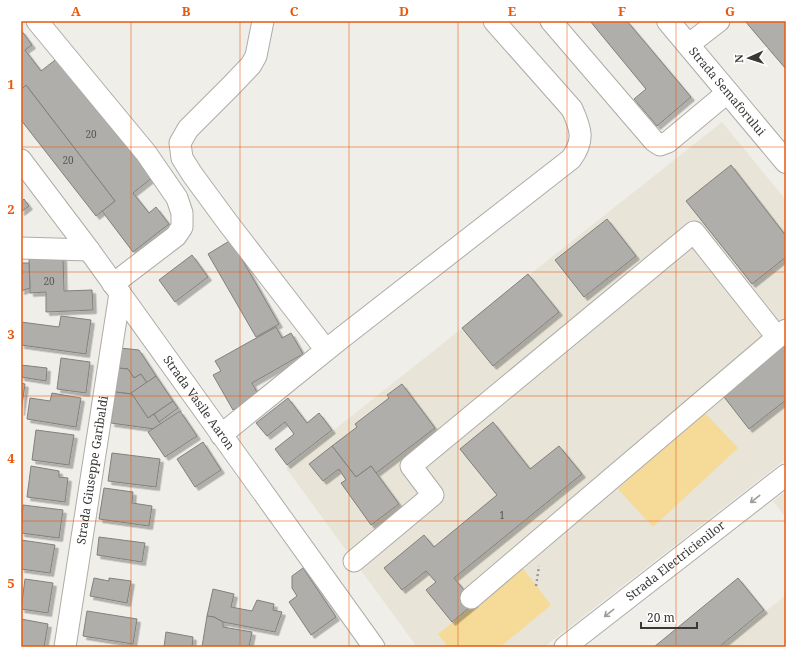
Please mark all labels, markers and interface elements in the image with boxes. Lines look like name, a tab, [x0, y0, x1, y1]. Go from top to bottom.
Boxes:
text: A	[71, 2, 81, 20]
text: B	[182, 2, 191, 20]
text: C	[290, 2, 299, 20]
text: D	[399, 2, 409, 20]
text: E	[508, 2, 517, 20]
text: F	[618, 2, 626, 20]
text: G	[725, 2, 735, 20]
north arrow	[729, 38, 769, 78]
street label: Strada Semaforului	[685, 43, 770, 139]
text: N	[731, 53, 746, 63]
text: 1	[7, 75, 15, 93]
house number: 20	[85, 127, 97, 141]
house number: 20	[62, 153, 74, 167]
text: 2	[7, 200, 15, 218]
house number: 20	[43, 274, 55, 288]
text: 3	[7, 325, 15, 343]
street label: Strada Vasile Aaron	[159, 352, 239, 453]
street label: Strada Giuseppe Garibaldi	[72, 394, 112, 546]
text: 4	[7, 449, 15, 467]
one-way arrow	[750, 495, 761, 503]
house number: 1	[499, 508, 505, 522]
street label: Strada Electricienilor	[622, 516, 729, 605]
text: 5	[7, 574, 15, 592]
scale bar	[641, 604, 697, 630]
one-way arrow	[603, 609, 614, 618]
text: 20 m	[647, 609, 675, 626]

